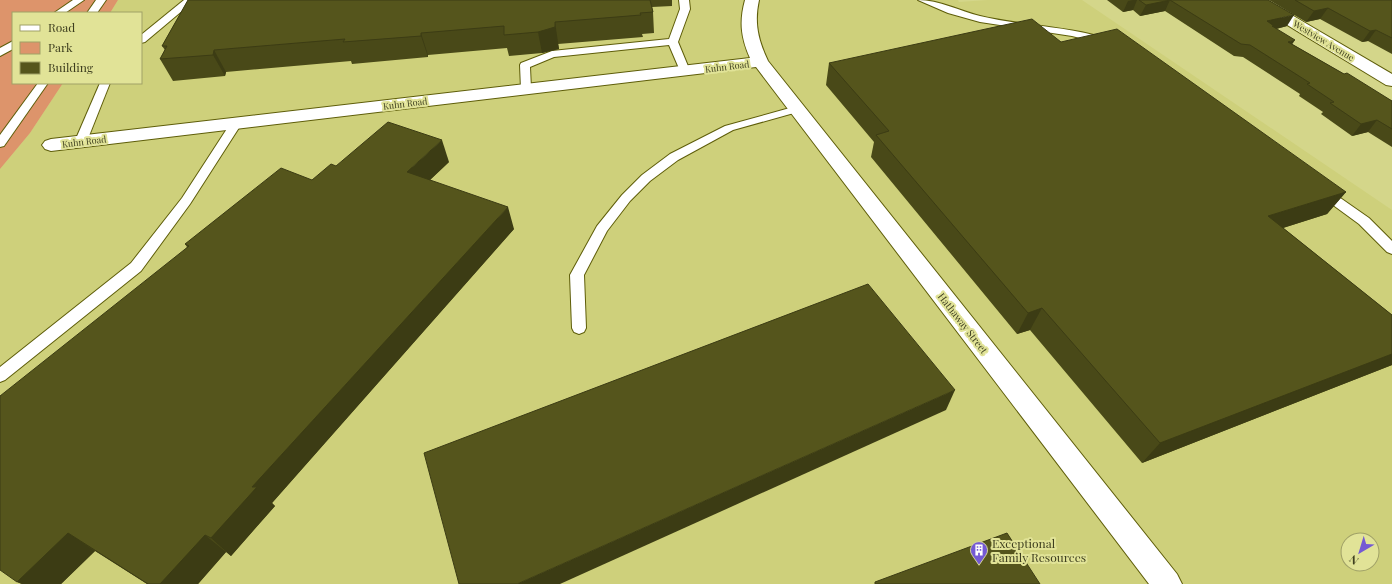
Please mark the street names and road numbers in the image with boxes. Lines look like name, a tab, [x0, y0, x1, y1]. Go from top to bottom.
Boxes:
street label: Westview Avenue	[1290, 17, 1357, 63]
street label: Kuhn Road	[704, 57, 751, 75]
street label: Kuhn Road	[382, 94, 429, 112]
street label: Kuhn Road	[61, 132, 108, 150]
street label: Hathaway Street	[935, 290, 991, 357]

